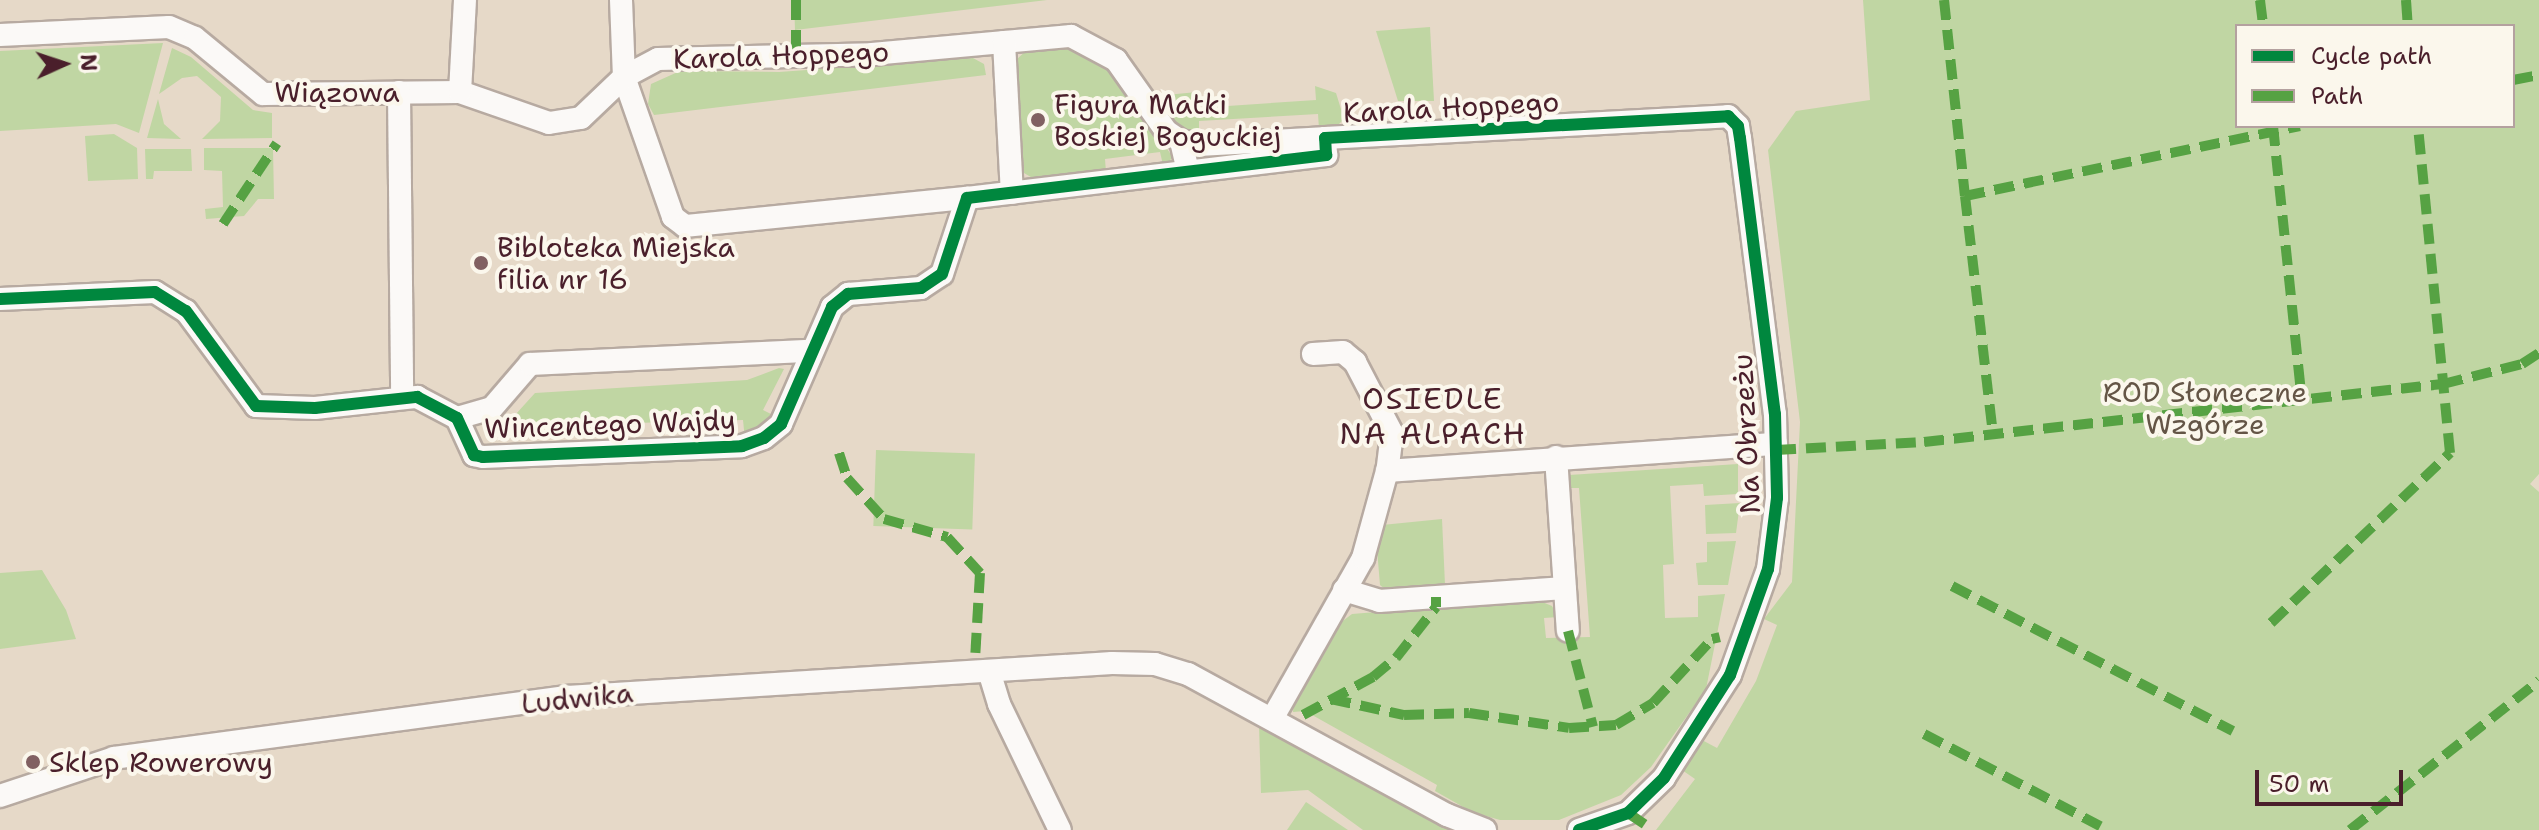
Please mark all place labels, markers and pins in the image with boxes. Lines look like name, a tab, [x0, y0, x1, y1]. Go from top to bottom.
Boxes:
place label: Figura Matki Boskiej Boguckiej	[1054, 87, 1281, 153]
marker: Figura Matki Boskiej Boguckiej	[1029, 111, 1047, 129]
place label: Bibloteka Miejska filia nr 16	[497, 230, 735, 296]
marker: Bibloteka Miejska filia nr 16	[472, 254, 490, 272]
place label: Sklep Rowerowy	[49, 745, 273, 779]
marker: Sklep Rowerowy	[24, 753, 42, 771]

